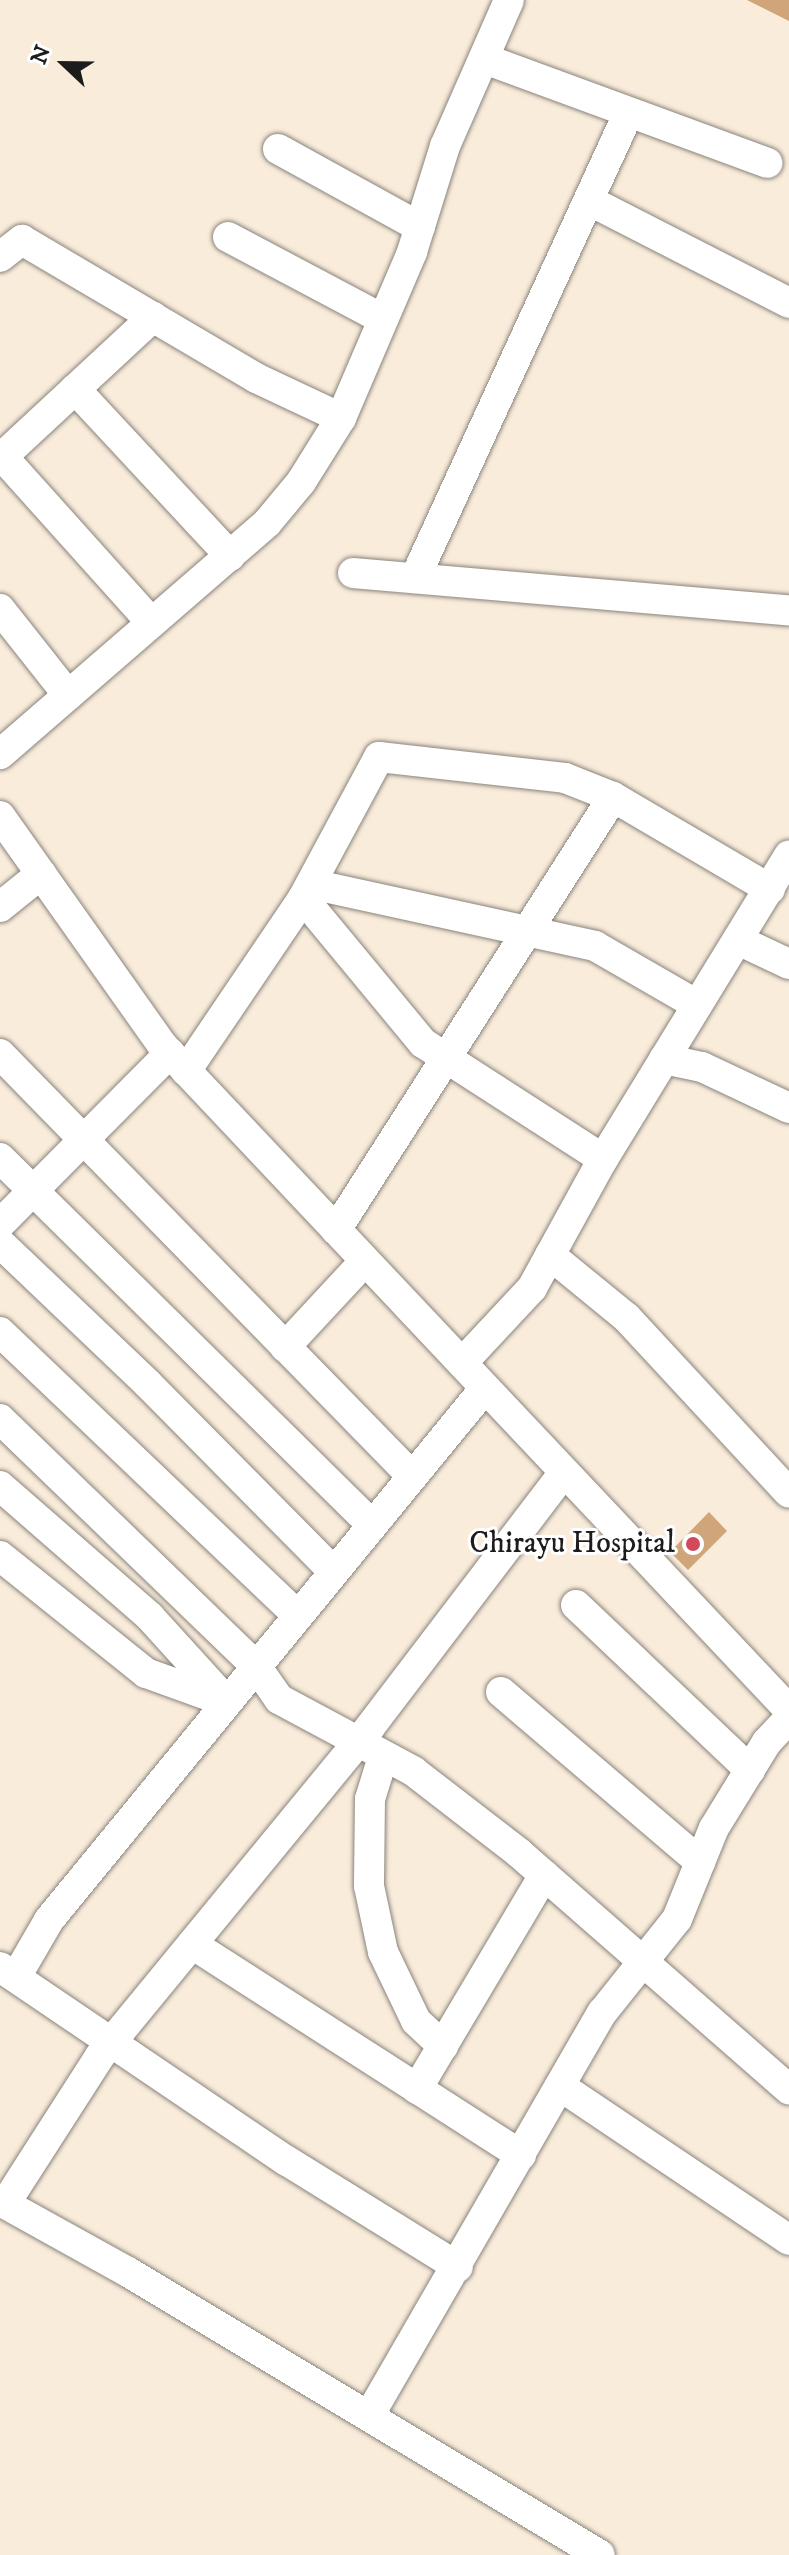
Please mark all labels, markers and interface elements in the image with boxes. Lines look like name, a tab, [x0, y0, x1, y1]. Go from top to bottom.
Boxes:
north arrow	[24, 24, 104, 104]
text: N	[25, 41, 57, 68]
place label: Chirayu Hospital	[469, 1526, 675, 1562]
marker: Chirayu Hospital	[682, 1533, 704, 1555]

